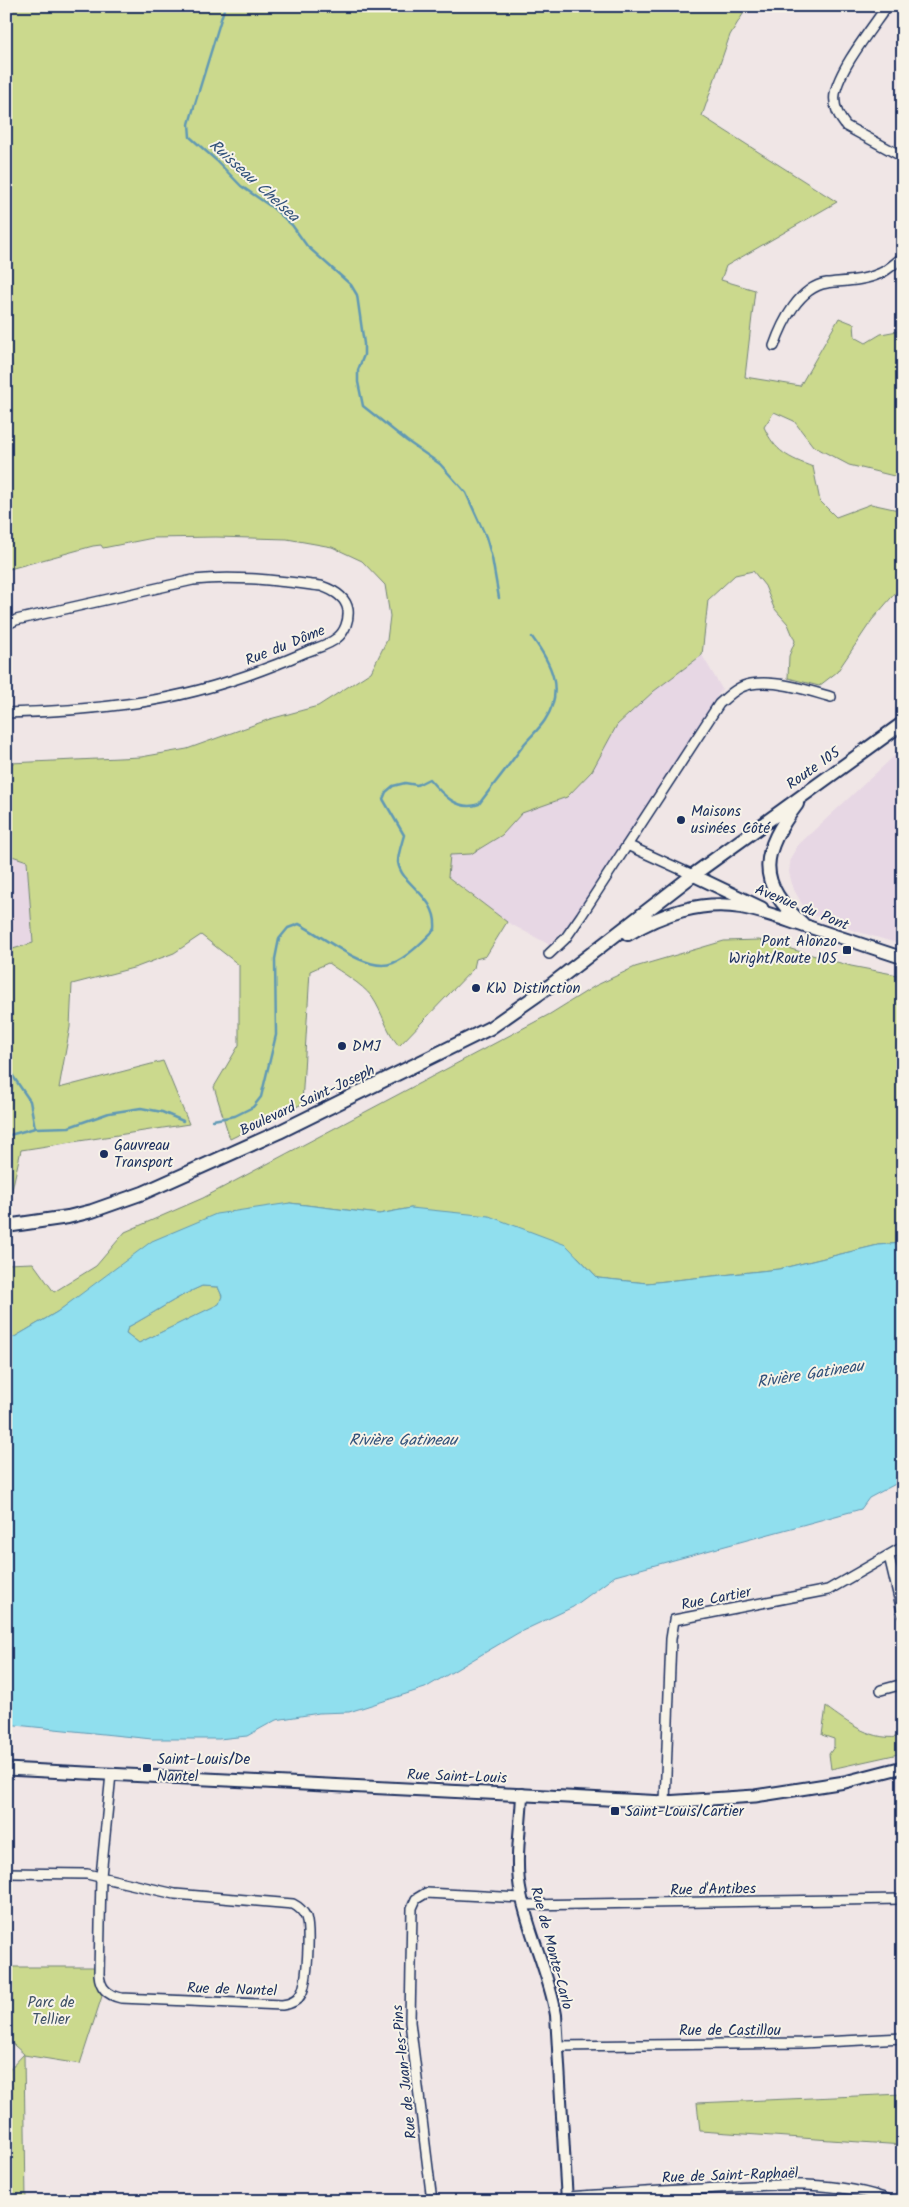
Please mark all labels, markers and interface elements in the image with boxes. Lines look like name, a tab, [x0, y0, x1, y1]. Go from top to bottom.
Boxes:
water label: Ruisseau Chelsea	[203, 134, 306, 230]
street label: Rue du Dôme	[242, 619, 329, 673]
street label: Route 105	[781, 741, 846, 796]
place label: Maisons usinées Côté	[691, 800, 771, 841]
marker: Maisons usinées Côté	[675, 814, 687, 826]
street label: Avenue du Pont	[751, 878, 852, 938]
place label: Pont Alonzo Wright/Route 105	[729, 930, 838, 971]
marker: Pont Alonzo Wright/Route 105	[841, 944, 853, 956]
place label: KW Distinction	[486, 977, 580, 1001]
marker: KW Distinction	[470, 982, 482, 994]
place label: DMJ	[352, 1035, 382, 1059]
marker: DMJ	[336, 1040, 348, 1052]
street label: Boulevard Saint-Joseph	[236, 1059, 379, 1143]
place label: Gauvreau Transport	[114, 1134, 173, 1175]
marker: Gauvreau Transport	[98, 1148, 110, 1160]
water label: Rivière Gatineau	[755, 1353, 868, 1395]
water label: Rivière Gatineau	[349, 1428, 459, 1453]
street label: Rue Cartier	[679, 1580, 754, 1618]
place label: Saint-Louis/De Nantel	[157, 1748, 250, 1789]
marker: Saint-Louis/De Nantel	[141, 1762, 153, 1774]
street label: Rue Saint-Louis	[406, 1763, 508, 1791]
place label: Saint-Louis/Cartier	[625, 1800, 745, 1824]
marker: Saint-Louis/Cartier	[609, 1805, 621, 1817]
street label: Rue d'Antibes	[670, 1877, 757, 1903]
street label: Rue de Monte-Carlo	[523, 1884, 579, 2013]
street label: Rue de Nantel	[186, 1976, 278, 2004]
park label: Parc de Tellier	[27, 1991, 75, 2032]
street label: Rue de Juan-les-Pins	[386, 2003, 424, 2140]
street label: Rue de Castillou	[679, 2019, 781, 2043]
street label: Rue de Saint-Raphaël	[661, 2162, 799, 2190]

